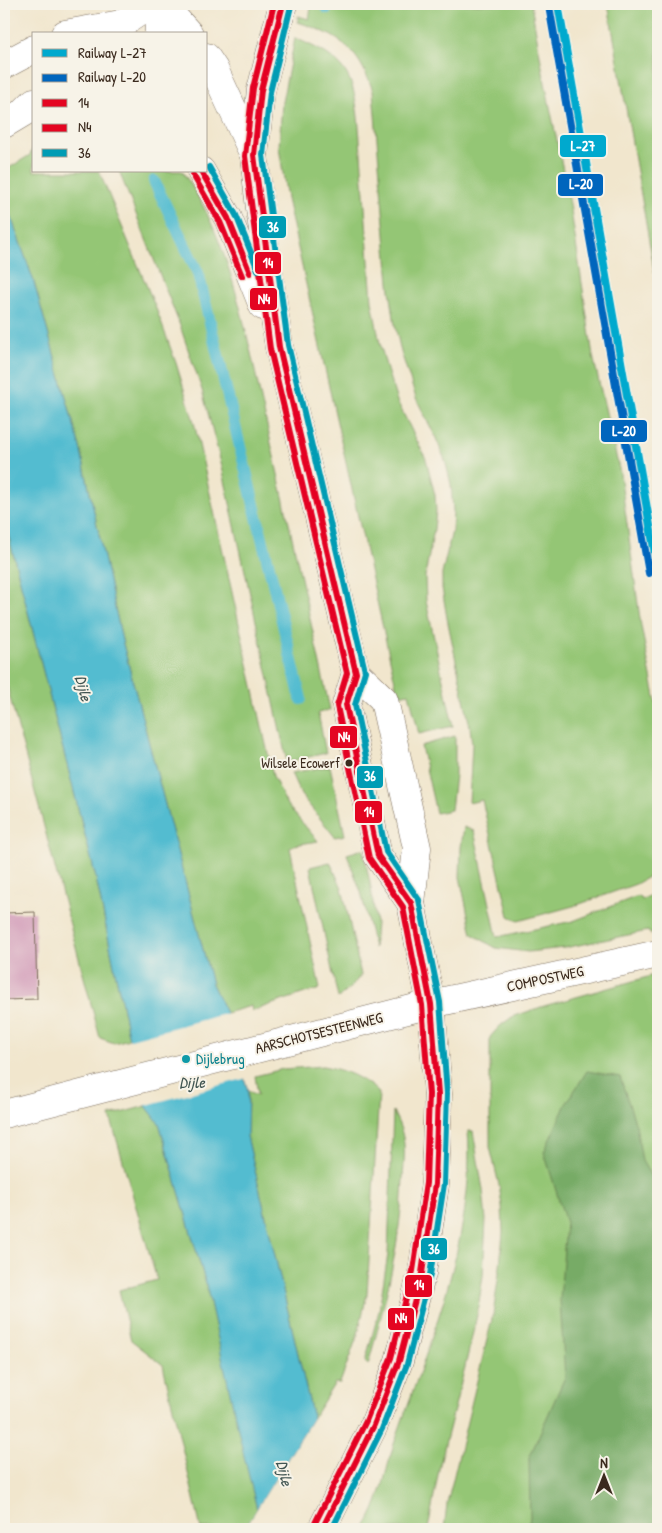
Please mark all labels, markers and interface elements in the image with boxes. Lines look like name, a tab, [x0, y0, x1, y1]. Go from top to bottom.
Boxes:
legend	[32, 32, 208, 172]
text: Railway L-27	[78, 42, 147, 63]
text: Railway L-20	[78, 66, 146, 87]
text: 14	[78, 92, 89, 113]
text: N4	[78, 116, 92, 137]
line badge: L-27	[559, 134, 607, 158]
text: L-27	[571, 136, 595, 155]
text: 36	[78, 142, 91, 163]
line badge: L-20	[557, 173, 604, 197]
text: L-20	[569, 174, 594, 193]
line badge: 36	[258, 215, 287, 239]
text: 36	[267, 217, 279, 236]
line badge: 14	[254, 251, 282, 275]
text: 14	[263, 253, 274, 272]
line badge: N4	[249, 287, 278, 311]
text: N4	[258, 289, 271, 308]
line badge: L-20	[600, 419, 648, 443]
text: L-20	[612, 421, 637, 440]
water label: Dijle	[70, 673, 98, 704]
line badge: N4	[329, 725, 358, 749]
text: N4	[338, 727, 351, 746]
place label: Wilsele Ecowerf	[261, 753, 340, 772]
marker: Wilsele Ecowerf	[344, 758, 354, 768]
line badge: 36	[356, 765, 384, 789]
text: 36	[364, 766, 376, 785]
line badge: 14	[354, 800, 383, 824]
text: 14	[364, 802, 375, 821]
street label: COMPOSTWEG	[505, 960, 586, 997]
street label: AARSCHOTSESTEENWEG	[253, 1006, 386, 1059]
place label: Dijlebrug	[196, 1048, 245, 1069]
marker: Dijlebrug	[180, 1053, 192, 1065]
water label: Dijle	[179, 1071, 205, 1093]
line badge: 36	[420, 1237, 448, 1261]
text: 36	[428, 1239, 440, 1258]
line badge: 14	[404, 1274, 433, 1298]
text: 14	[414, 1275, 425, 1294]
line badge: N4	[387, 1307, 415, 1331]
text: N4	[395, 1308, 408, 1327]
north arrow	[580, 1450, 630, 1500]
text: N	[600, 1453, 608, 1472]
water label: Dijle	[271, 1458, 299, 1489]

